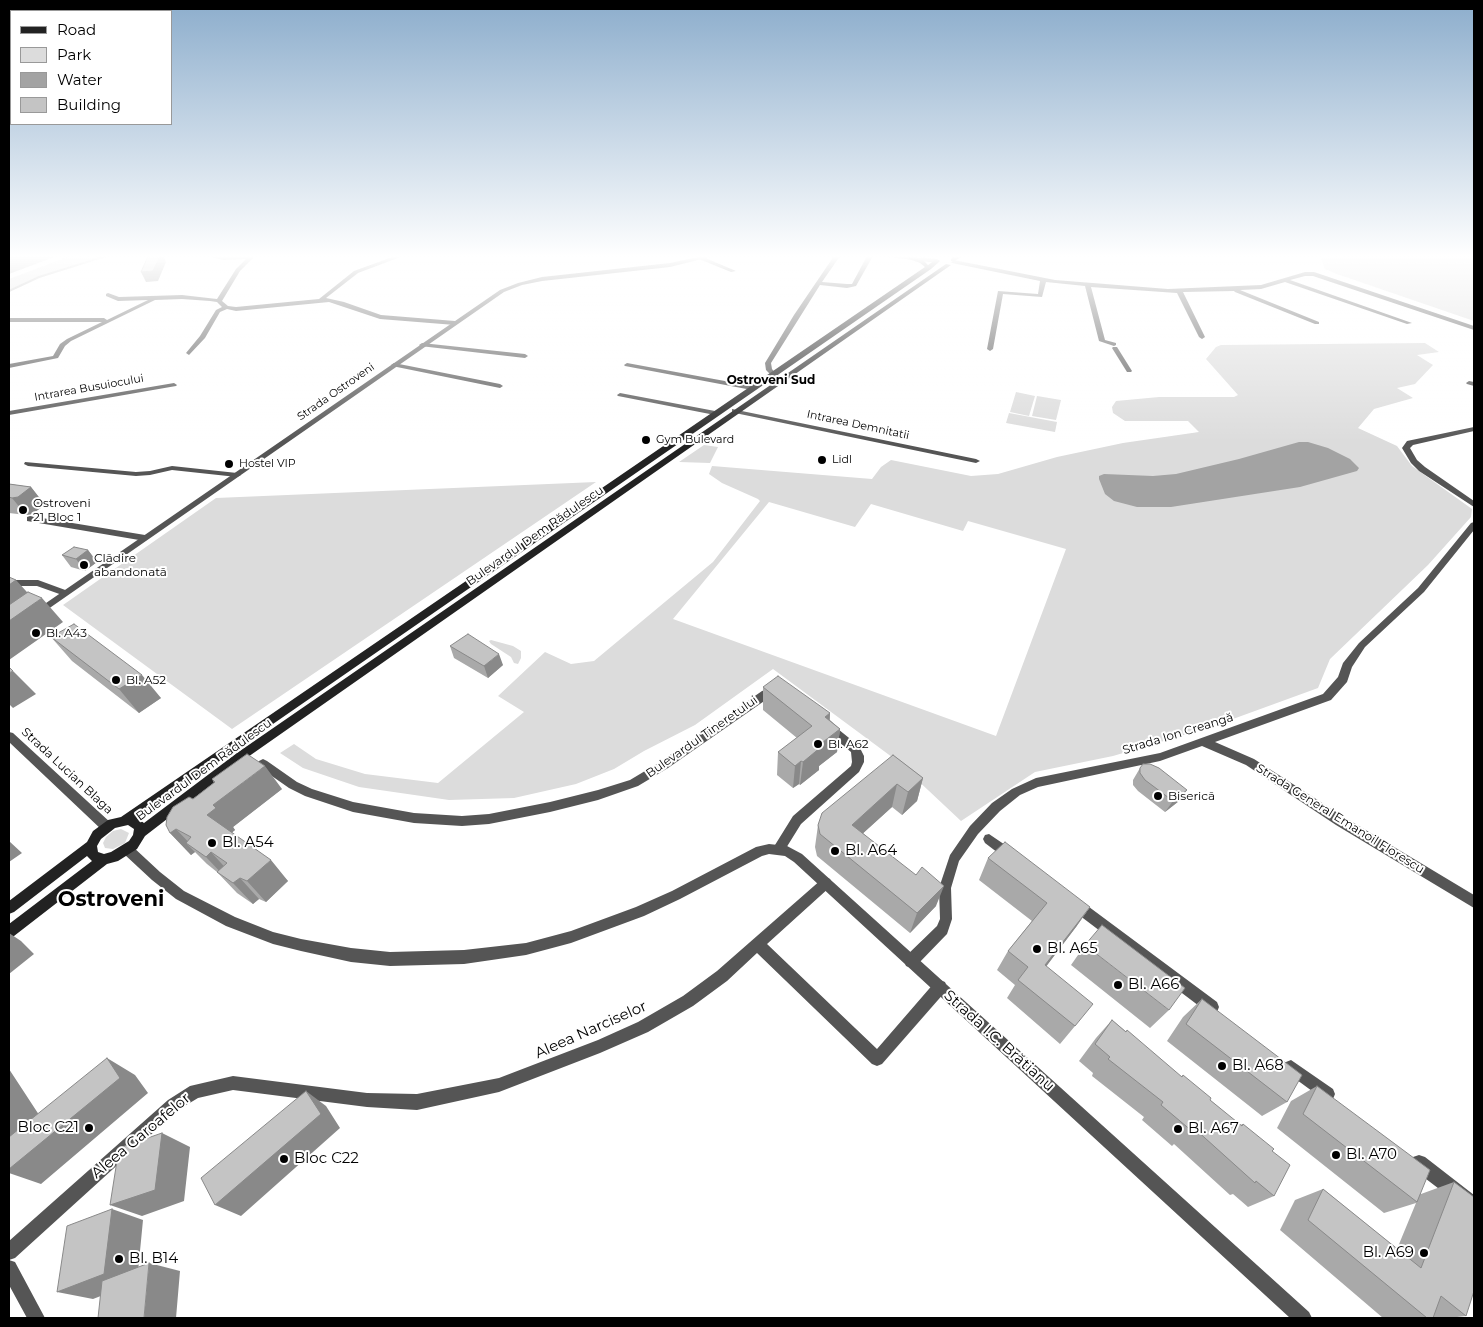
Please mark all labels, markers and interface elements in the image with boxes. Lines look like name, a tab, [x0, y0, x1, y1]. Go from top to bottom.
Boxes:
legend	[10, 10, 172, 125]
text: Road	[57, 20, 96, 39]
text: Park	[57, 45, 91, 64]
text: Water	[57, 70, 103, 89]
text: Building	[57, 95, 121, 114]
street label: Strada Ostroveni	[295, 360, 377, 424]
street label: Intrarea Busuiocului	[33, 372, 145, 404]
district label: Ostroveni Sud	[727, 373, 815, 387]
street label: Intrarea Demnitatii	[805, 408, 911, 442]
place label: Gym Bulevard	[656, 433, 734, 447]
marker: Gym Bulevard	[640, 434, 652, 446]
place label: Lidl	[832, 453, 852, 467]
marker: Lidl	[816, 454, 828, 466]
place label: Hostel VIP	[239, 457, 296, 471]
marker: Hostel VIP	[223, 458, 235, 470]
street label: Bulevardul Dem Rădulescu	[464, 483, 606, 589]
place label: Ostroveni 21 Bloc 1	[33, 496, 91, 524]
marker: Ostroveni 21 Bloc 1	[17, 504, 29, 516]
place label: Clădire abandonată	[94, 551, 167, 579]
marker: Clădire abandonată	[78, 559, 90, 571]
place label: Bl. A43	[46, 626, 87, 640]
marker: Bl. A43	[30, 627, 42, 639]
place label: Bl. A52	[126, 673, 166, 687]
marker: Bl. A52	[110, 674, 122, 686]
street label: Bulevardul Tineretului	[643, 693, 761, 781]
street label: Strada Ion Creangă	[1121, 710, 1235, 758]
street label: Bulevardul Dem Rădulescu	[133, 716, 275, 824]
street label: Strada Lucian Blaga	[18, 725, 116, 817]
place label: Bl. A62	[828, 737, 869, 751]
marker: Bl. A62	[812, 738, 824, 750]
street label: Strada General Emanoil Florescu	[1253, 761, 1427, 877]
place label: Biserică	[1168, 789, 1215, 803]
marker: Biserică	[1152, 790, 1164, 802]
place label: Bl. A54	[222, 834, 274, 852]
marker: Bl. A54	[206, 837, 218, 849]
place label: Bl. A64	[845, 842, 897, 860]
marker: Bl. A64	[829, 845, 841, 857]
district label: Ostroveni	[58, 887, 164, 913]
place label: Bl. A65	[1047, 940, 1098, 958]
marker: Bl. A65	[1031, 943, 1043, 955]
place label: Bl. A66	[1128, 976, 1179, 994]
marker: Bl. A66	[1112, 979, 1124, 991]
street label: Strada I.C. Brătianu	[940, 987, 1058, 1095]
street label: Aleea Narciselor	[532, 997, 650, 1063]
place label: Bl. A68	[1232, 1057, 1284, 1075]
marker: Bl. A68	[1216, 1060, 1228, 1072]
street label: Aleea Garoafelor	[88, 1089, 194, 1183]
place label: Bloc C21	[17, 1119, 79, 1137]
place label: Bl. A67	[1188, 1120, 1239, 1138]
marker: Bloc C21	[83, 1122, 95, 1134]
marker: Bl. A67	[1172, 1123, 1184, 1135]
place label: Bl. A70	[1346, 1146, 1397, 1164]
marker: Bl. A70	[1330, 1149, 1342, 1161]
place label: Bloc C22	[294, 1150, 359, 1168]
marker: Bloc C22	[278, 1153, 290, 1165]
place label: Bl. A69	[1363, 1244, 1414, 1262]
marker: Bl. A69	[1418, 1247, 1430, 1259]
place label: Bl. B14	[129, 1250, 178, 1268]
marker: Bl. B14	[113, 1253, 125, 1265]

